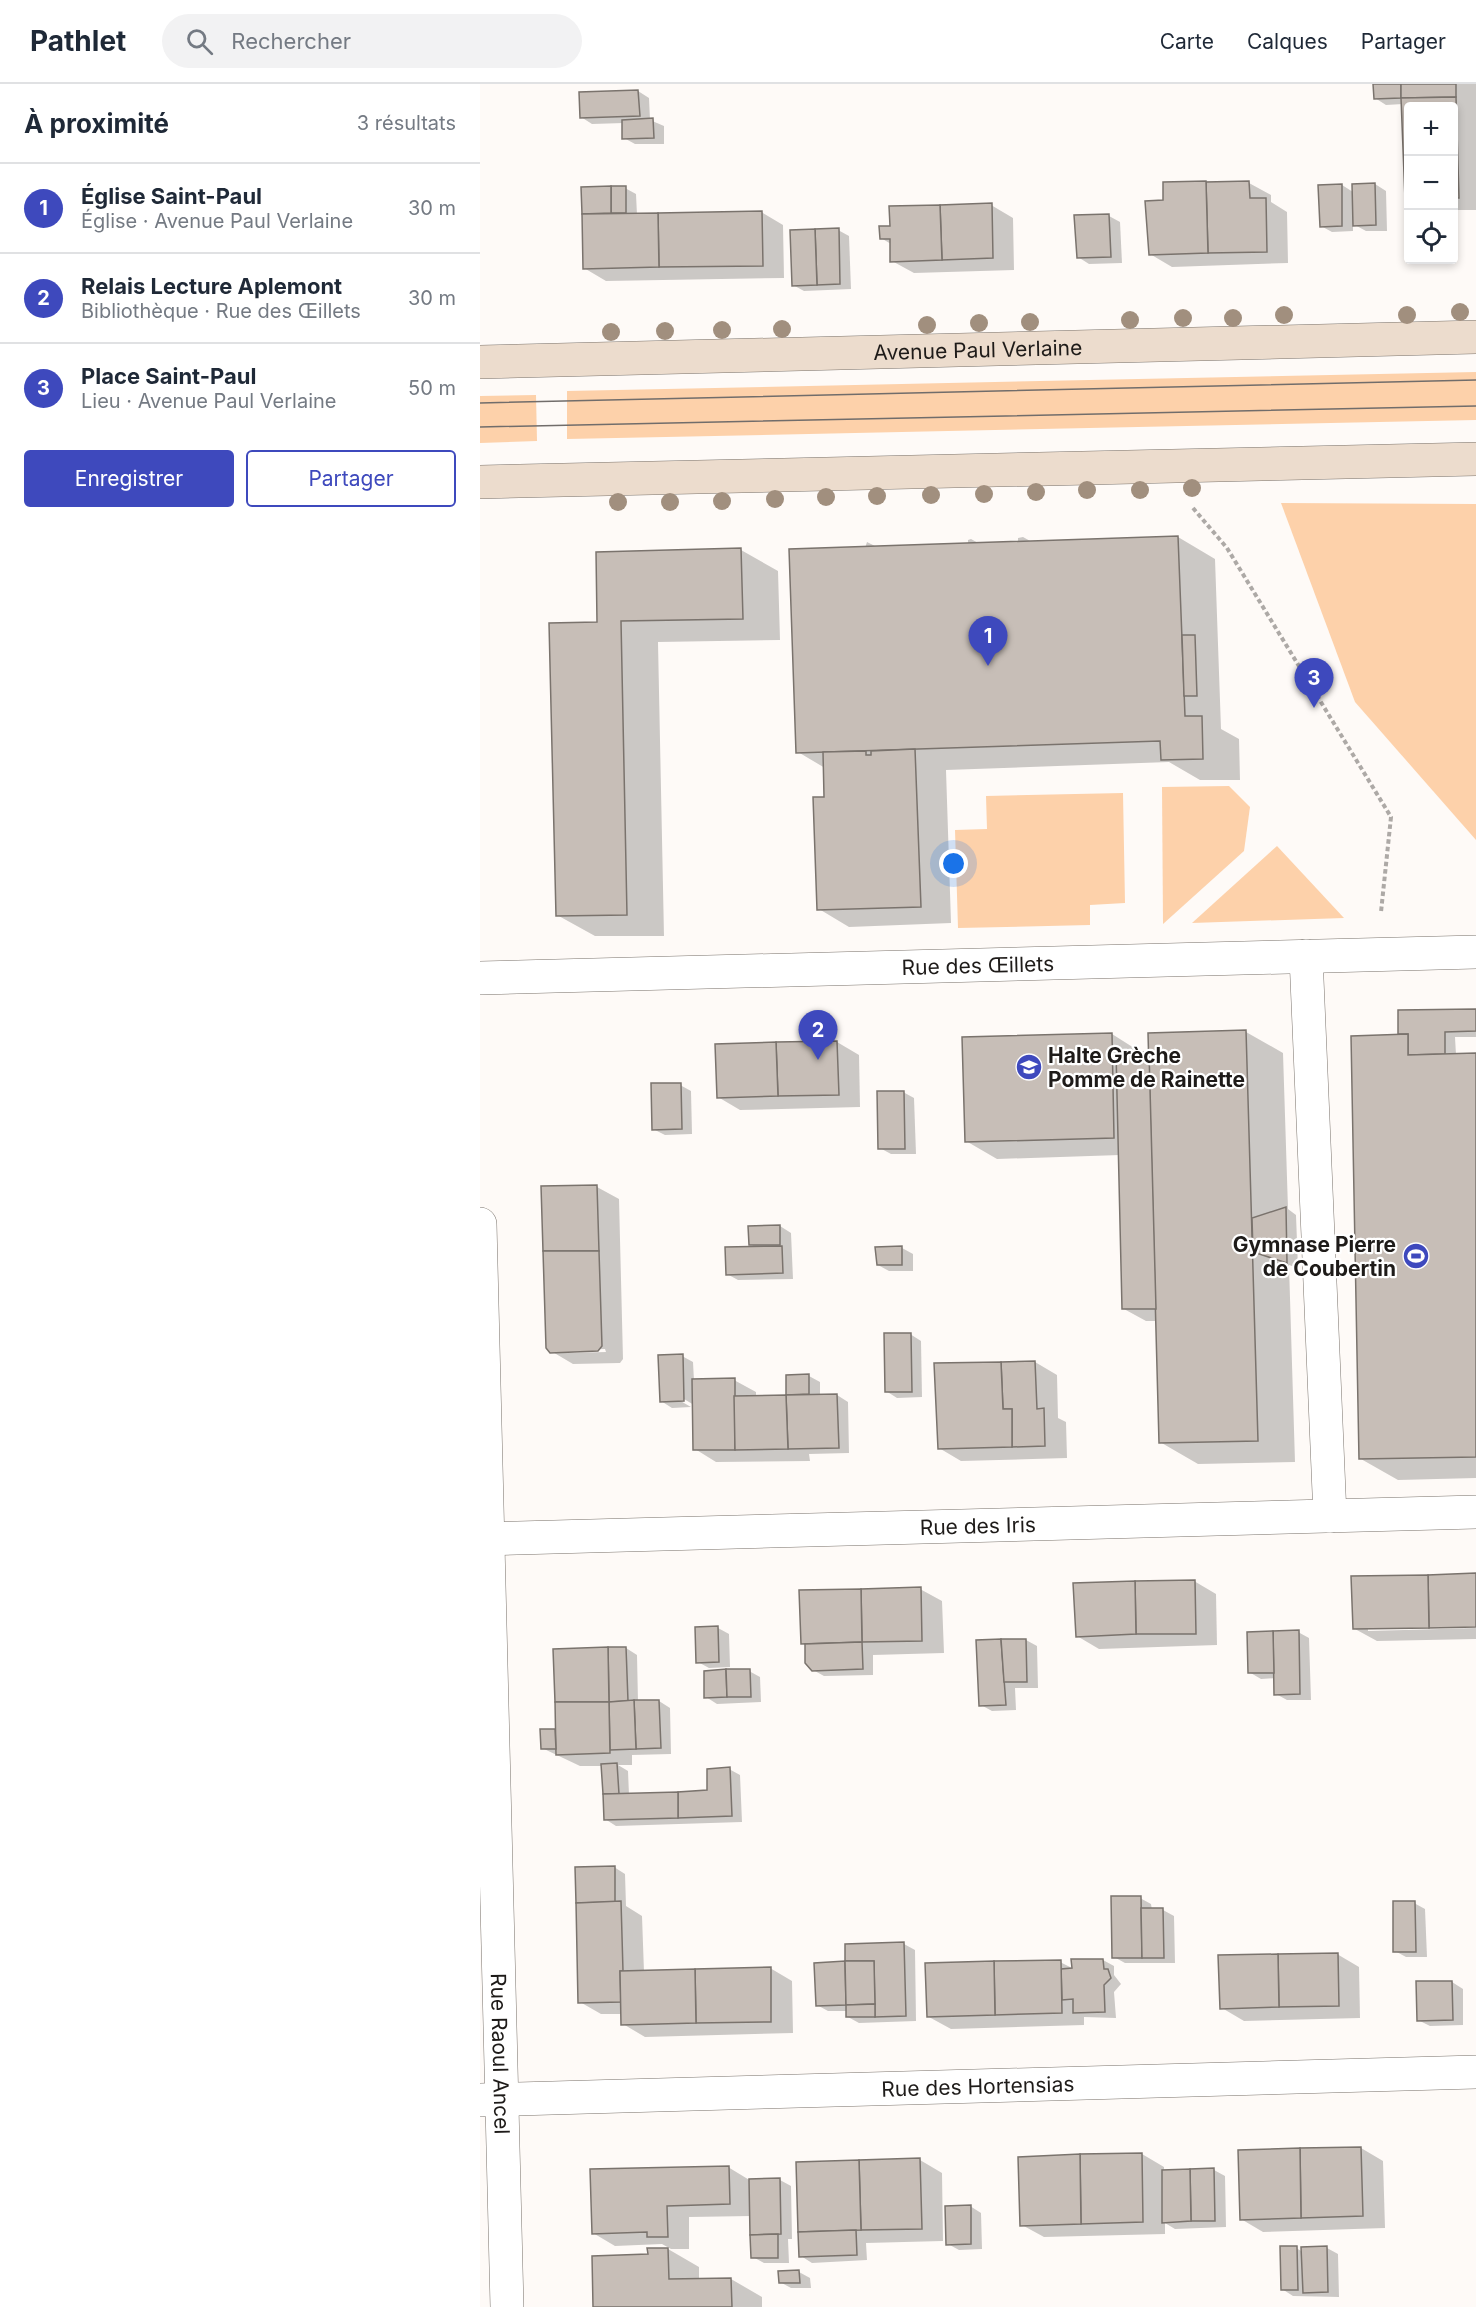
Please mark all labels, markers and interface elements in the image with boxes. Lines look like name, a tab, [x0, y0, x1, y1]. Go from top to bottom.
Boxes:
search box	[162, 14, 582, 68]
text: Pathlet	[30, 24, 126, 58]
icon: search	[183, 25, 216, 58]
text: Rechercher	[231, 28, 351, 54]
text: Carte	[1160, 29, 1214, 54]
text: Calques	[1247, 29, 1328, 54]
text: Partager	[1361, 29, 1446, 54]
map controls	[1404, 102, 1458, 264]
button: +	[1404, 102, 1458, 156]
text: À proximité	[24, 108, 169, 139]
text: 3 résultats	[357, 111, 456, 135]
button: −	[1404, 156, 1458, 210]
text: Église Saint-Paul	[81, 183, 262, 209]
text: 1	[39, 196, 48, 220]
text: 30 m	[408, 196, 456, 220]
text: Église · Avenue Paul Verlaine	[81, 209, 353, 233]
button: locate	[1404, 210, 1458, 264]
text: Relais Lecture Aplemont	[81, 273, 342, 299]
text: 2	[37, 286, 50, 310]
text: 30 m	[408, 286, 456, 310]
text: Bibliothèque · Rue des Œillets	[81, 299, 361, 323]
street label: Avenue Paul Verlaine	[873, 334, 1083, 365]
text: Place Saint-Paul	[81, 363, 256, 389]
text: 3	[37, 376, 50, 400]
text: 50 m	[408, 376, 456, 400]
text: Lieu · Avenue Paul Verlaine	[81, 389, 337, 413]
button: Enregistrer	[24, 450, 234, 507]
button: Partager	[246, 450, 456, 507]
pin: 1	[968, 616, 1008, 666]
pin: 3	[1294, 658, 1334, 708]
your location	[939, 849, 968, 878]
street label: Rue des Œillets	[901, 951, 1054, 979]
pin: 2	[798, 1010, 838, 1060]
place label: Halte Grèche Pomme de Rainette	[1048, 1043, 1245, 1092]
school or university icon: Halte Grèche Pomme de Rainette	[1014, 1052, 1044, 1082]
place label: Gymnase Pierre de Coubertin	[1233, 1232, 1396, 1281]
sports icon: Gymnase Pierre de Coubertin	[1401, 1241, 1431, 1271]
street label: Rue des Iris	[919, 1511, 1036, 1540]
street label: Rue Raoul Ancel	[486, 1973, 515, 2135]
street label: Rue des Hortensias	[881, 2071, 1075, 2101]

